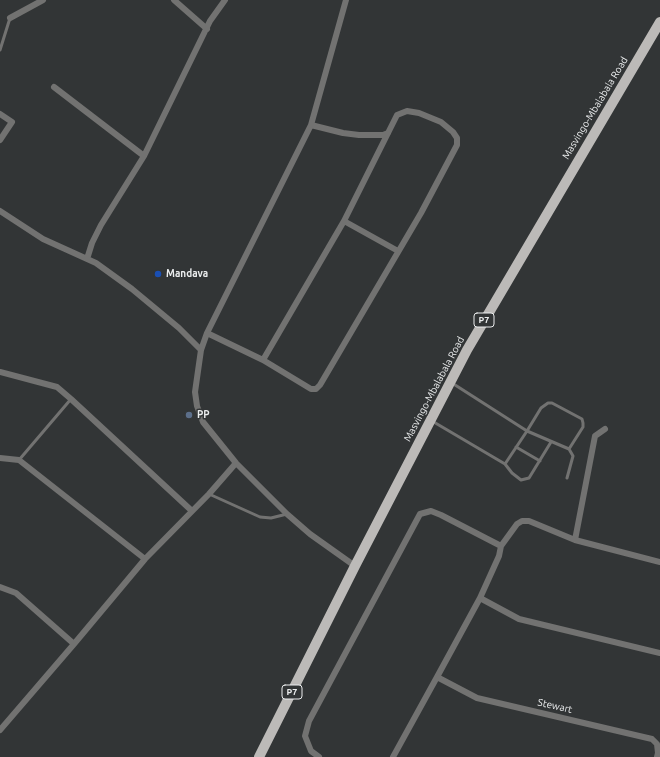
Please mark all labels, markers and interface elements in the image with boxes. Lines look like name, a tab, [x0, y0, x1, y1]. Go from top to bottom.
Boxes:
street label: Masvingo-Mbalabala Road	[560, 55, 630, 161]
place label: Mandava	[166, 268, 208, 280]
marker: Mandava	[153, 269, 163, 279]
road number: P7	[474, 313, 494, 327]
street label: Masvingo-Mbalabala Road	[401, 334, 467, 444]
place label: PP	[197, 409, 210, 421]
marker: PP	[184, 410, 194, 420]
road number: P7	[282, 685, 302, 699]
street label: Stewart	[536, 696, 574, 716]

